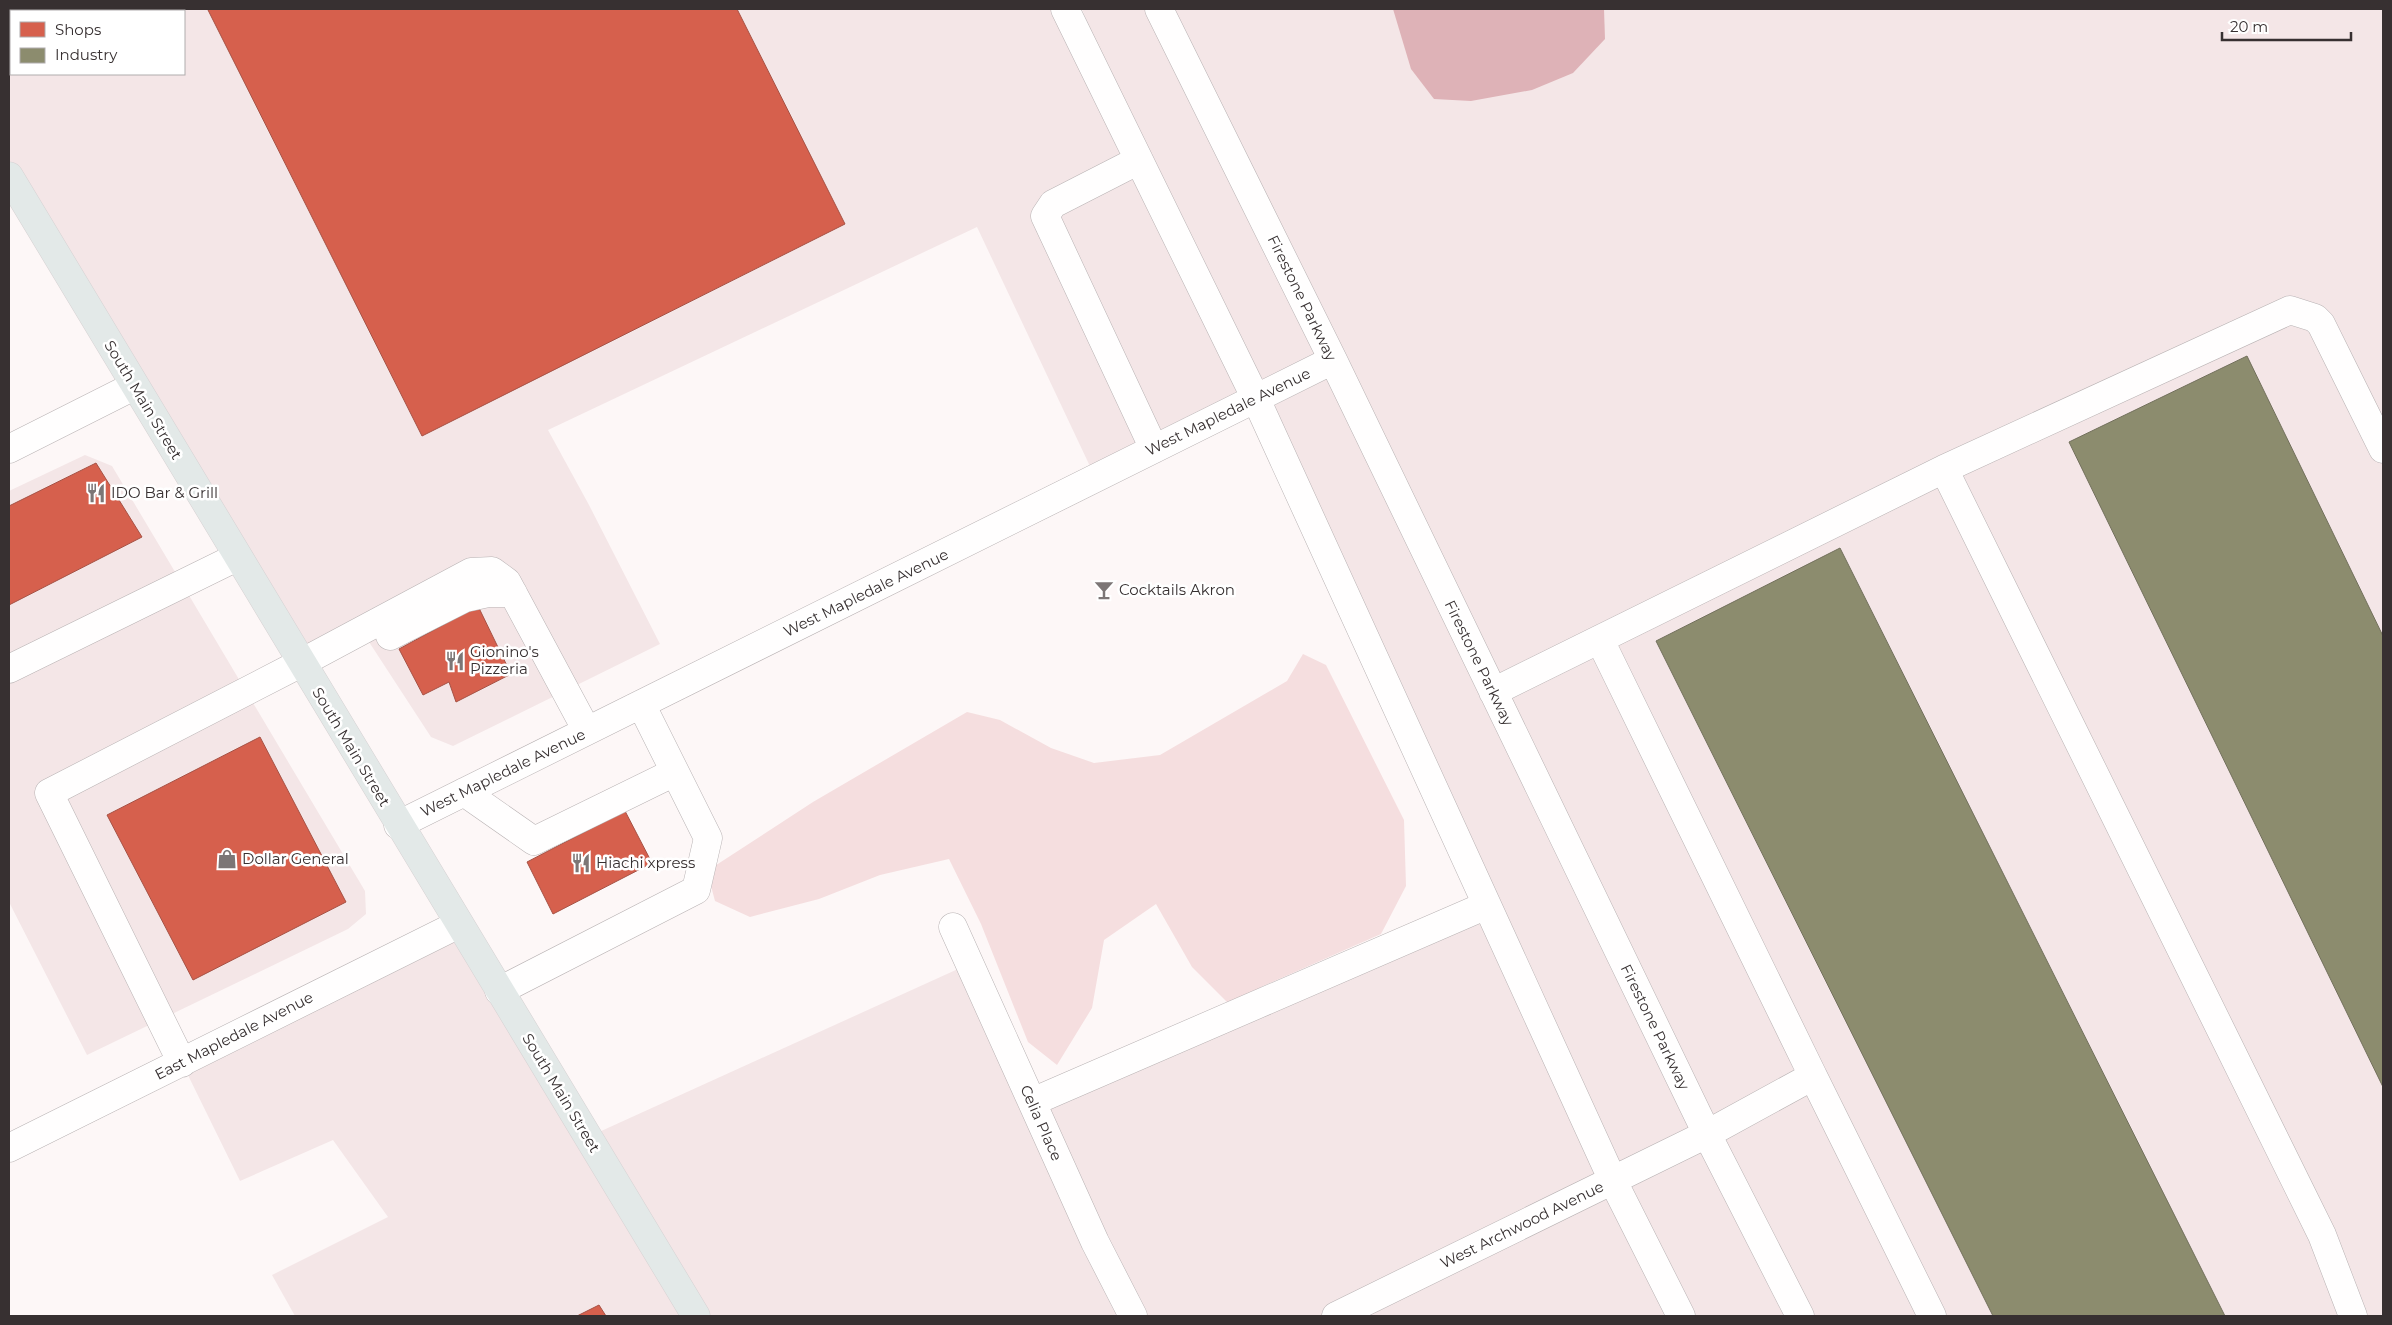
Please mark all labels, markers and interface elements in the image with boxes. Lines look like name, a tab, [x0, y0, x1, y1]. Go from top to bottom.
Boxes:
legend	[10, 10, 185, 75]
scale bar	[2222, 10, 2351, 42]
text: 20 m	[2230, 17, 2268, 36]
text: Shops	[55, 20, 101, 39]
text: Industry	[55, 45, 118, 64]
street label: Firestone Parkway	[1264, 232, 1342, 365]
street label: South Main Street	[100, 337, 186, 463]
street label: West Mapledale Avenue	[1142, 363, 1313, 460]
restaurant icon: IDO Bar & Grill	[85, 482, 107, 504]
place label: IDO Bar & Grill	[111, 483, 218, 502]
street label: West Mapledale Avenue	[780, 544, 951, 641]
bar icon: Cocktails Akron	[1093, 579, 1115, 601]
place label: Cocktails Akron	[1119, 580, 1235, 599]
street label: Firestone Parkway	[1441, 597, 1519, 730]
place label: Gionino's Pizzeria	[470, 642, 539, 678]
restaurant icon: Gionino's Pizzeria	[444, 650, 466, 672]
street label: South Main Street	[308, 684, 394, 810]
street label: West Mapledale Avenue	[417, 724, 588, 821]
shop icon: Dollar General	[216, 848, 238, 870]
place label: Dollar General	[242, 849, 349, 868]
restaurant icon: Hiachi xpress	[570, 852, 592, 874]
place label: Hiachi xpress	[596, 853, 695, 872]
street label: Firestone Parkway	[1617, 961, 1695, 1094]
street label: East Mapledale Avenue	[151, 987, 316, 1084]
street label: South Main Street	[518, 1030, 604, 1156]
street label: Celia Place	[1016, 1082, 1067, 1164]
street label: West Archwood Avenue	[1437, 1177, 1607, 1272]

